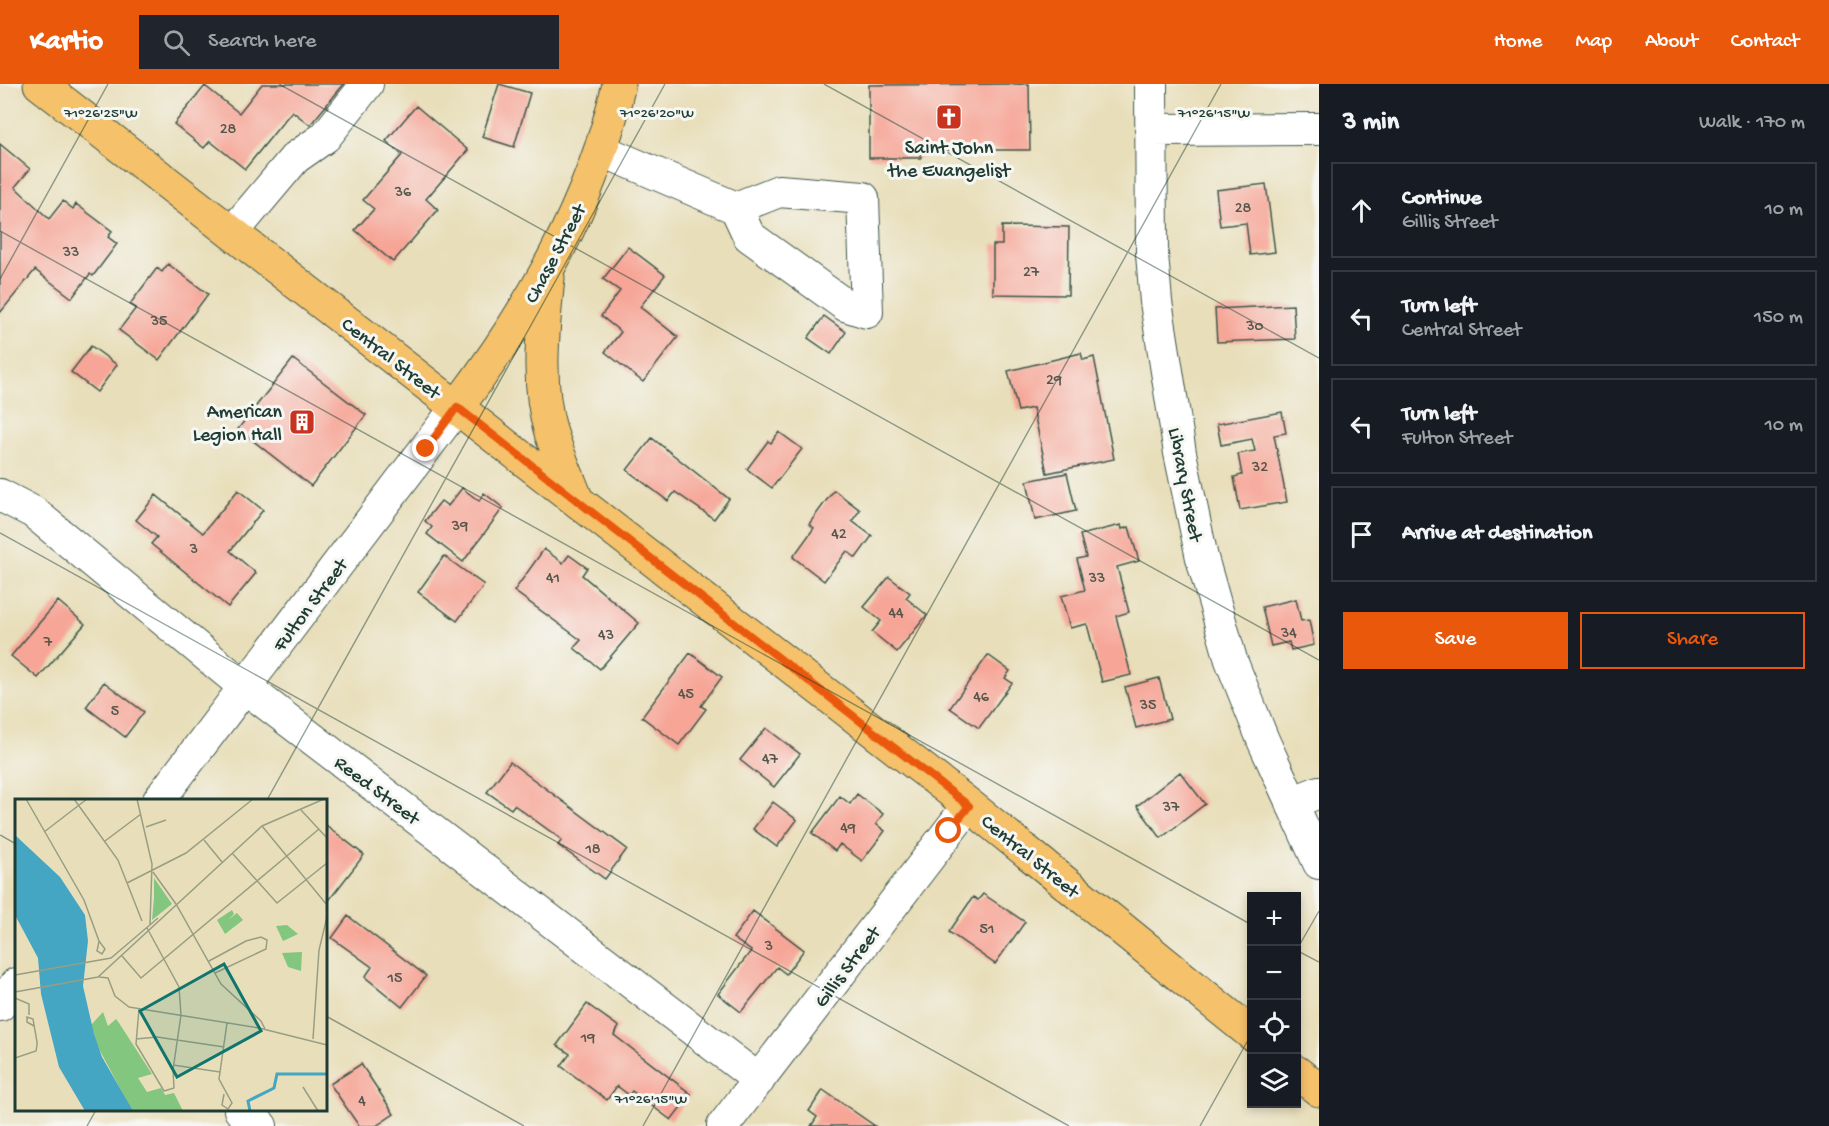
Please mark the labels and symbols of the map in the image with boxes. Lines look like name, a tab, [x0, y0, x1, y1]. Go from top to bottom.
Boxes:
church icon: Saint John the Evangelist	[934, 102, 964, 132]
text: 71°26'25"W	[63, 105, 138, 123]
text: 71°26'20"W	[619, 105, 694, 123]
text: 71°26'15"W	[1177, 105, 1250, 123]
house number: 28	[220, 121, 237, 140]
place label: Saint John the Evangelist	[886, 138, 1012, 184]
house number: 36	[394, 184, 412, 203]
street label: Chase Street	[521, 200, 594, 308]
house number: 28	[1235, 200, 1252, 219]
house number: 33	[62, 244, 79, 263]
house number: 27	[1023, 264, 1040, 283]
house number: 35	[150, 313, 167, 332]
street label: Central Street	[336, 314, 445, 407]
house number: 30	[1245, 318, 1264, 337]
house number: 29	[1046, 372, 1062, 391]
place label: American Legion Hall	[193, 402, 282, 448]
building icon: American Legion Hall	[287, 407, 317, 437]
street label: Library Street	[1161, 426, 1206, 545]
route end	[412, 435, 438, 461]
house number: 32	[1251, 459, 1268, 478]
house number: 39	[451, 518, 468, 537]
house number: 42	[831, 526, 847, 545]
house number: 3	[189, 541, 198, 560]
street label: Fulton Street	[269, 554, 355, 658]
house number: 41	[546, 570, 560, 589]
house number: 33	[1088, 570, 1105, 589]
house number: 44	[888, 605, 904, 624]
house number: 34	[1280, 625, 1297, 644]
house number: 43	[598, 627, 614, 646]
house number: 7	[43, 634, 53, 653]
house number: 45	[678, 686, 694, 705]
house number: 46	[973, 689, 990, 708]
house number: 35	[1139, 697, 1156, 716]
house number: 5	[111, 703, 119, 722]
house number: 47	[762, 751, 779, 770]
street label: Reed Street	[329, 752, 425, 832]
inset map	[15, 799, 327, 1111]
house number: 37	[1162, 799, 1180, 818]
street label: Central Street	[975, 811, 1084, 905]
route start	[935, 817, 961, 843]
house number: 49	[840, 820, 856, 839]
house number: 18	[584, 841, 601, 860]
house number: 51	[980, 921, 994, 940]
street label: Gillis Street	[811, 922, 888, 1013]
house number: 3	[764, 938, 773, 957]
house number: 15	[387, 970, 402, 989]
house number: 19	[580, 1030, 595, 1049]
text: 71°26'15"W	[614, 1091, 687, 1109]
house number: 4	[358, 1093, 366, 1112]

